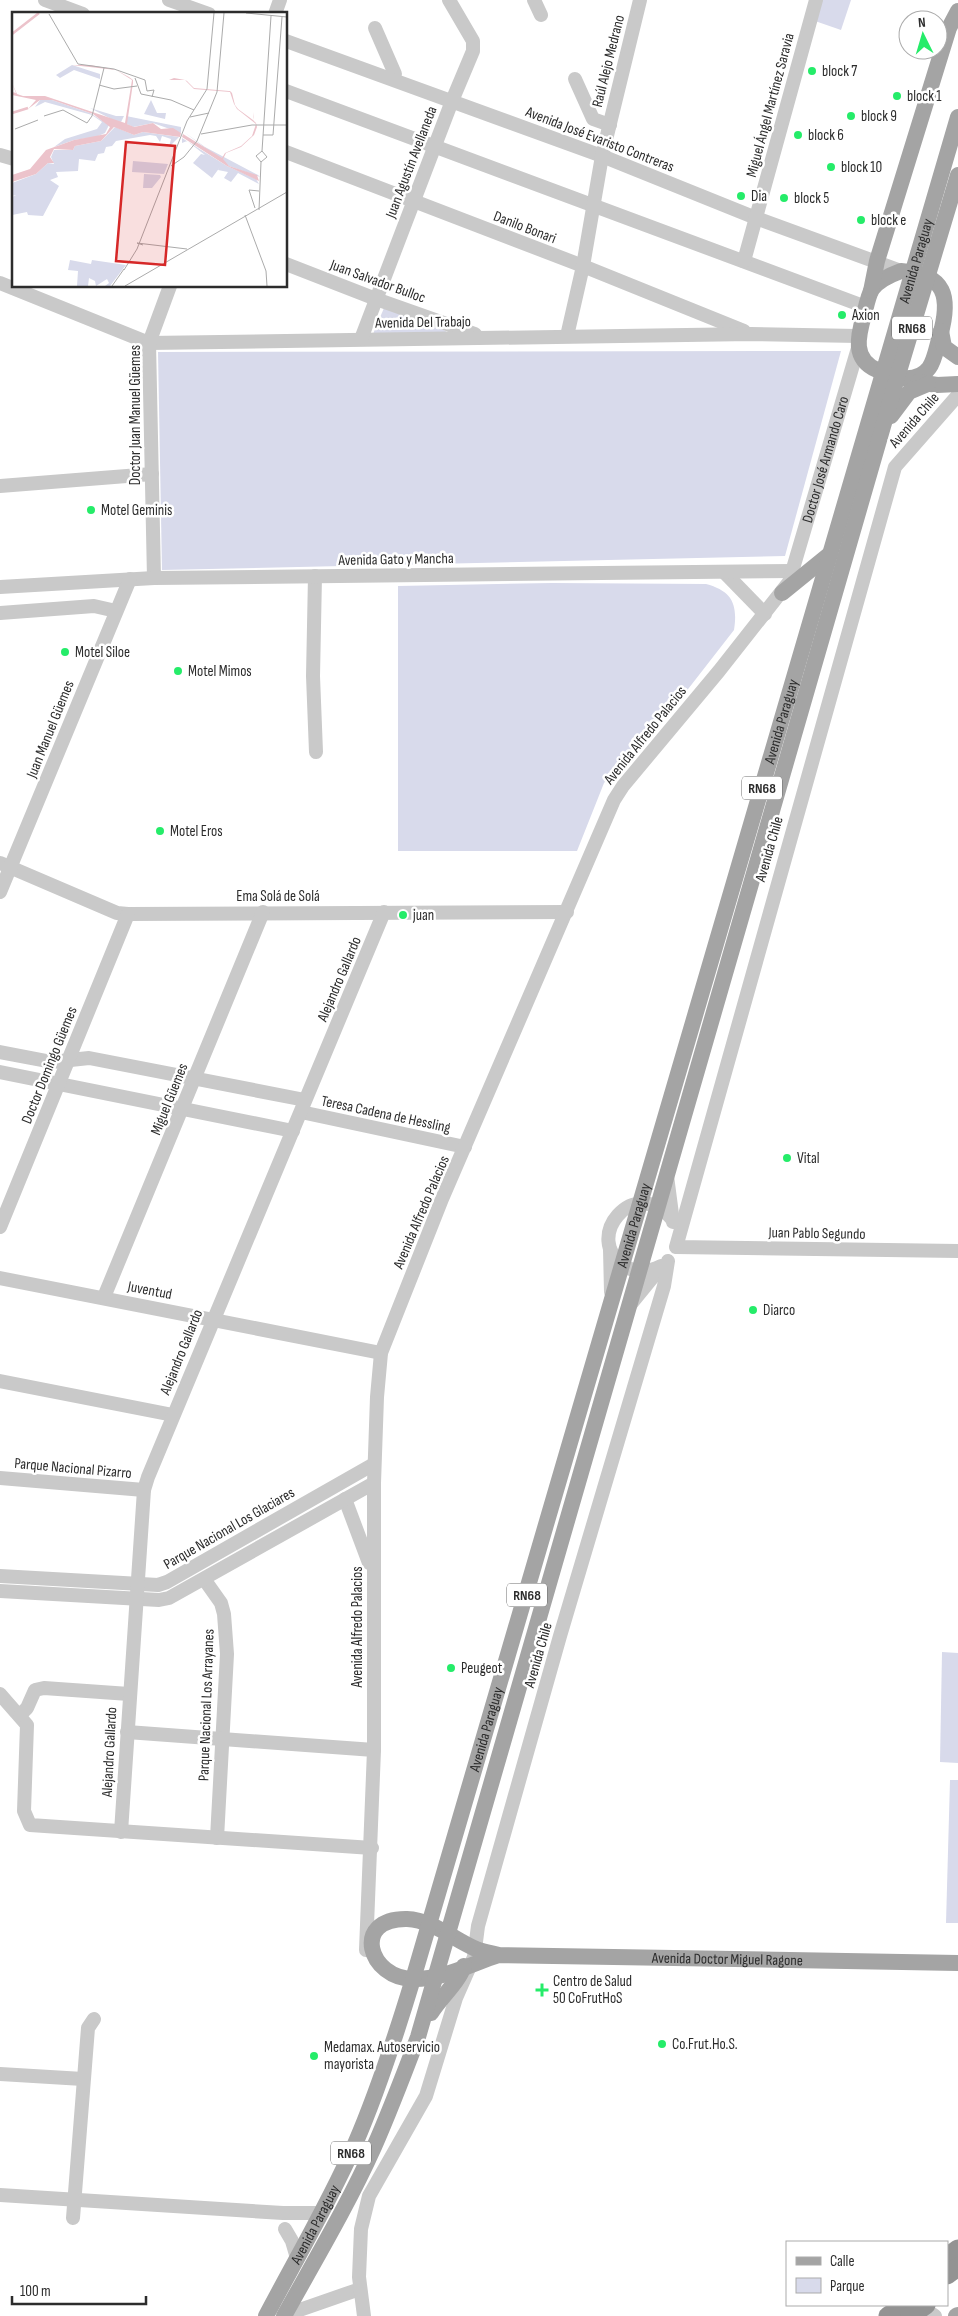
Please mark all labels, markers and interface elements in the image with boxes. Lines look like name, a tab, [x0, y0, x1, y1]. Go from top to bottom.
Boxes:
north arrow	[898, 10, 948, 60]
inset map	[12, 12, 288, 288]
street label: Raúl Alejo Medrano	[588, 13, 629, 109]
text: N	[917, 14, 926, 31]
street label: Miguel Ángel Martínez Saravia	[742, 31, 799, 179]
place label: block 7	[822, 62, 857, 81]
marker: block 7	[806, 65, 818, 77]
place label: block 1	[907, 87, 942, 106]
marker: block 1	[891, 90, 903, 102]
street label: Avenida José Evaristo Contreras	[522, 102, 677, 177]
street label: Juan Agustín Avellaneda	[381, 103, 442, 222]
place label: block 9	[861, 107, 897, 126]
marker: block 9	[845, 110, 857, 122]
place label: block 6	[808, 126, 844, 145]
marker: block 6	[792, 129, 804, 141]
place label: block 10	[841, 158, 882, 177]
marker: block 10	[825, 161, 837, 173]
place label: Dia	[751, 187, 767, 206]
place label: block 5	[794, 189, 829, 208]
marker: Dia	[735, 190, 747, 202]
marker: block 5	[778, 192, 790, 204]
street label: Danilo Bonari	[491, 207, 559, 248]
place label: block e	[871, 211, 906, 230]
marker: block e	[855, 214, 867, 226]
street label: Avenida Paraguay	[895, 216, 938, 306]
street label: Juan Salvador Bulloc	[327, 255, 428, 308]
place label: Axion	[851, 306, 880, 325]
marker: Axion	[836, 309, 848, 321]
street label: Avenida Del Trabajo	[374, 312, 471, 333]
road number: RN68	[892, 316, 932, 339]
street label: Doctor Juan Manuel Güemes	[126, 345, 145, 485]
street label: Avenida Chile	[885, 389, 943, 453]
street label: Doctor José Armando Caro	[798, 394, 853, 525]
place label: Motel Geminis	[101, 501, 172, 520]
marker: Motel Geminis	[85, 504, 97, 516]
street label: Avenida Gato y Mancha	[337, 549, 454, 570]
place label: Motel Siloe	[75, 643, 130, 662]
marker: Motel Siloe	[59, 646, 71, 658]
place label: Motel Mimos	[188, 662, 252, 681]
marker: Motel Mimos	[172, 665, 184, 677]
street label: Avenida Paraguay	[760, 677, 803, 767]
street label: Juan Manuel Güemes	[22, 678, 79, 782]
street label: Avenida Alfredo Palacios	[599, 682, 691, 789]
road number: RN68	[742, 776, 782, 800]
street label: Avenida Chile	[751, 814, 788, 885]
place label: Motel Eros	[170, 822, 223, 841]
marker: Motel Eros	[154, 825, 166, 837]
street label: Ema Solá de Solá	[236, 887, 320, 906]
place label: juan	[412, 906, 434, 925]
marker: juan	[397, 909, 409, 921]
street label: Alejandro Gallardo	[313, 934, 366, 1025]
street label: Doctor Domingo Güemes	[17, 1004, 82, 1127]
street label: Miguel Güemes	[146, 1060, 193, 1138]
street label: Teresa Cadena de Hessling	[320, 1092, 452, 1137]
place label: Vital	[797, 1149, 820, 1168]
marker: Vital	[781, 1152, 793, 1164]
street label: Avenida Alfredo Palacios	[389, 1153, 454, 1273]
street label: Avenida Paraguay	[612, 1181, 655, 1271]
street label: Juan Pablo Segundo	[767, 1223, 866, 1244]
street label: Juventud	[125, 1277, 174, 1304]
place label: Diarco	[763, 1301, 795, 1320]
marker: Diarco	[747, 1304, 759, 1316]
street label: Alejandro Gallardo	[155, 1307, 207, 1399]
street label: Parque Nacional Pizarro	[14, 1454, 132, 1483]
street label: Parque Nacional Los Glaciares	[160, 1483, 298, 1574]
street label: Avenida Alfredo Palacios	[348, 1566, 367, 1689]
road number: RN68	[507, 1584, 547, 1606]
street label: Avenida Chile	[520, 1620, 557, 1691]
street label: Parque Nacional Los Arrayanes	[194, 1629, 219, 1781]
place label: Peugeot	[461, 1659, 503, 1678]
marker: Peugeot	[445, 1662, 457, 1674]
street label: Avenida Paraguay	[465, 1685, 508, 1775]
street label: Alejandro Gallardo	[98, 1706, 121, 1799]
street label: Avenida Doctor Miguel Ragone	[651, 1949, 803, 1970]
place label: Centro de Salud 50 CoFrutHoS	[553, 1972, 632, 2008]
marker: Centro de Salud 50 CoFrutHoS	[535, 1983, 549, 1997]
place label: Co.Frut.Ho.S.	[672, 2035, 738, 2054]
place label: Medamax. Autoservicio mayorista	[324, 2038, 440, 2074]
marker: Co.Frut.Ho.S.	[656, 2038, 668, 2050]
marker: Medamax. Autoservicio mayorista	[308, 2050, 320, 2062]
road number: RN68	[331, 2142, 371, 2164]
street label: Avenida Paraguay	[286, 2182, 344, 2268]
legend	[786, 2241, 948, 2306]
text: Calle	[830, 2252, 854, 2271]
scale bar	[12, 2274, 146, 2306]
text: Parque	[830, 2277, 865, 2296]
text: 100 m	[20, 2282, 51, 2301]

